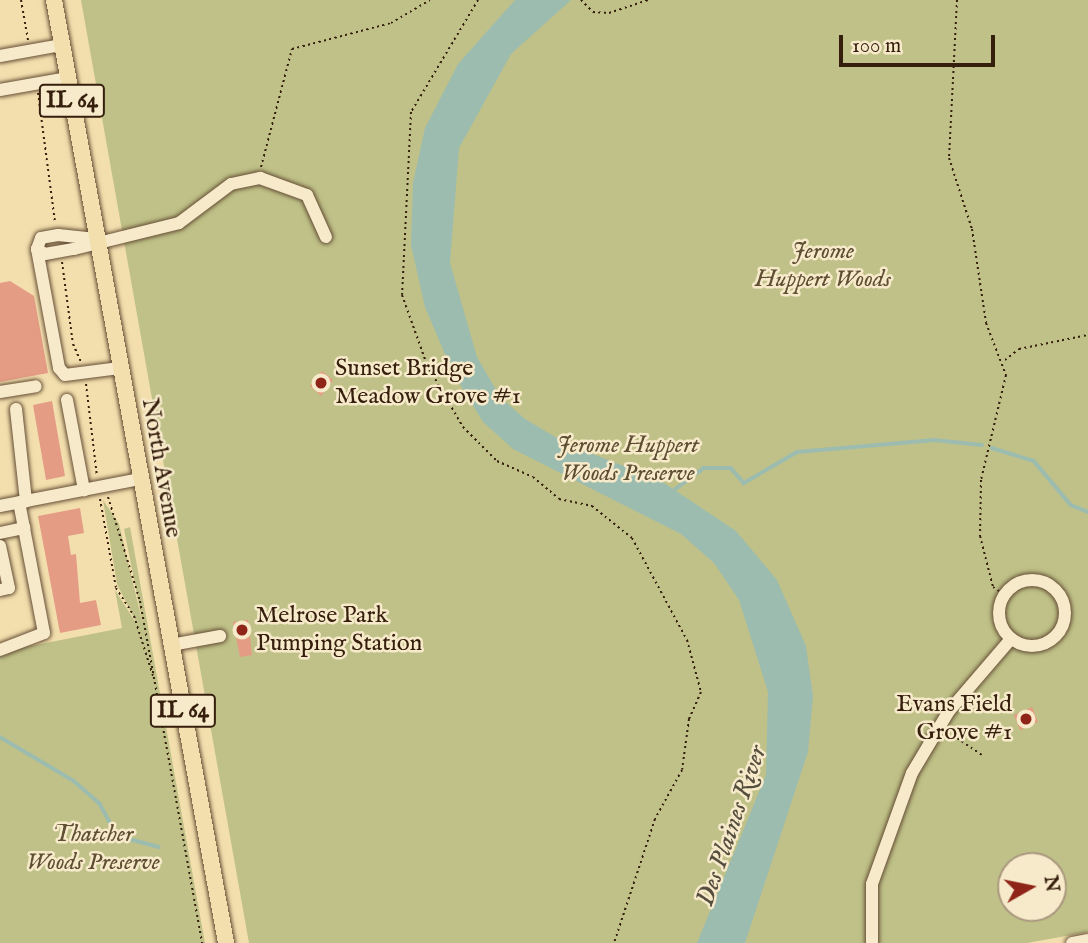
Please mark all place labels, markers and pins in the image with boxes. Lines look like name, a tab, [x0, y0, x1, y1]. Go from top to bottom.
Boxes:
place label: Sunset Bridge Meadow Grove #1	[335, 355, 521, 411]
marker: Sunset Bridge Meadow Grove #1	[313, 375, 329, 391]
place label: Melrose Park Pumping Station	[256, 602, 422, 658]
marker: Melrose Park Pumping Station	[234, 622, 250, 638]
place label: Evans Field Grove #1	[896, 691, 1012, 747]
marker: Evans Field Grove #1	[1018, 711, 1034, 727]

